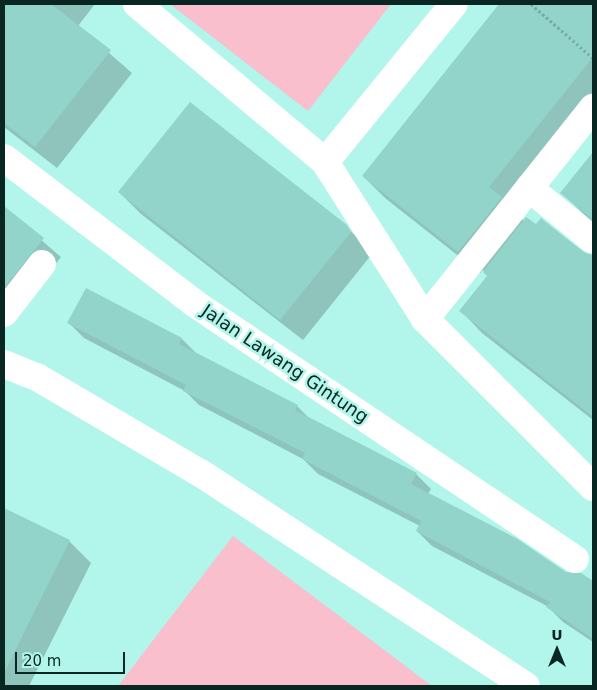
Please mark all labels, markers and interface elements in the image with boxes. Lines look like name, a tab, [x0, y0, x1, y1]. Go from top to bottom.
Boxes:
street label: Jalan Lawang Gintung	[197, 300, 373, 428]
north arrow	[532, 625, 582, 675]
text: U	[551, 627, 563, 643]
scale bar	[18, 642, 128, 674]
text: 20 m	[23, 652, 61, 670]

